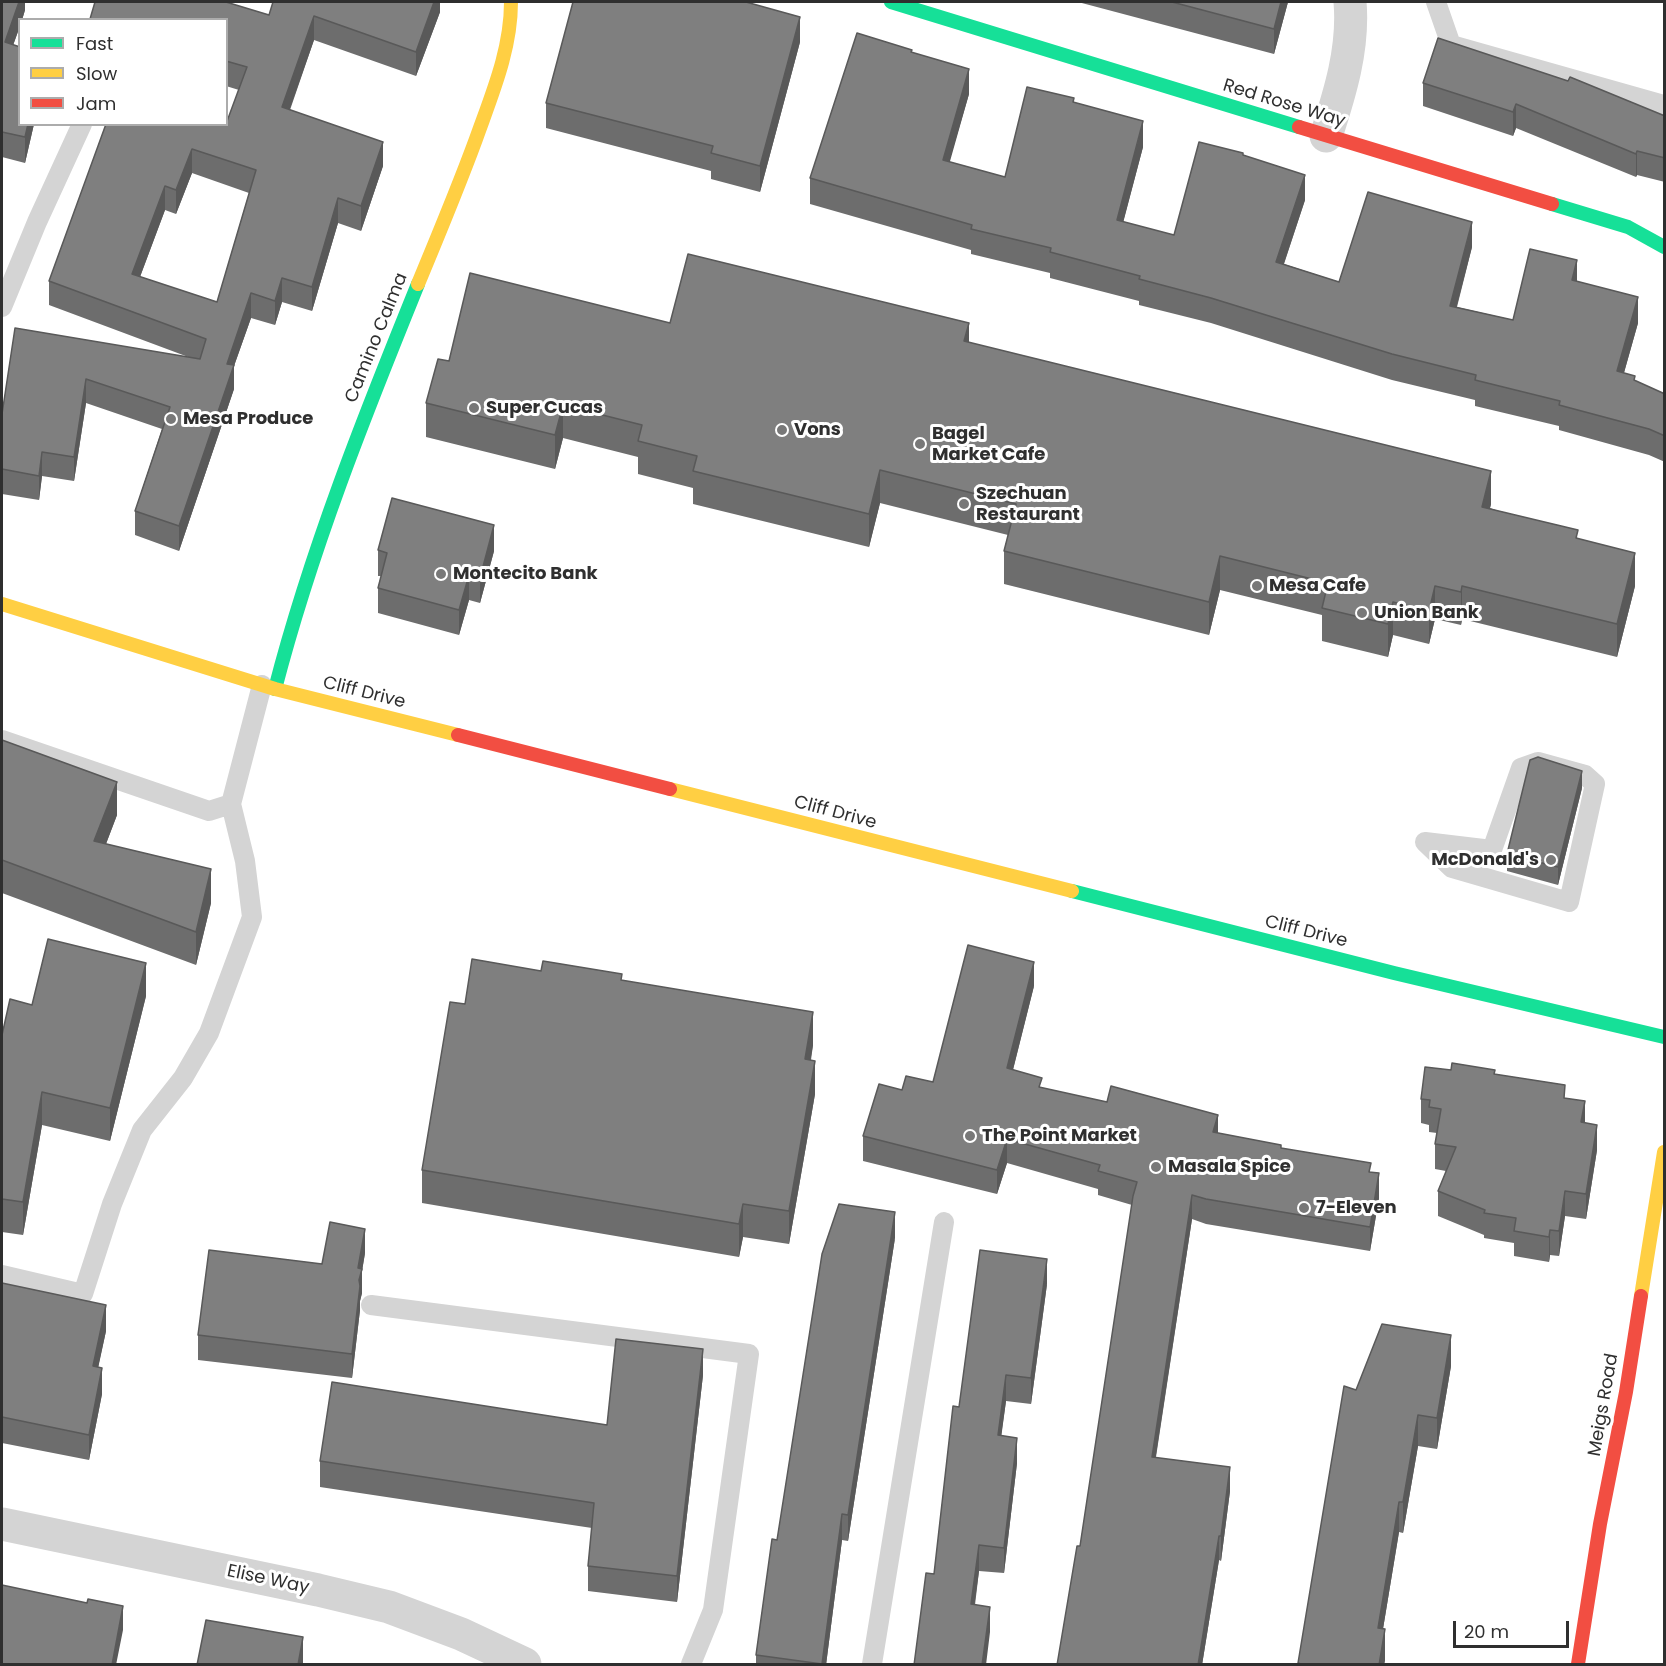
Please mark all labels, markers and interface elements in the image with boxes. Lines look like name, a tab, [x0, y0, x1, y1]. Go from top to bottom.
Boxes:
legend	[18, 18, 228, 126]
text: Fast	[76, 31, 113, 56]
text: Slow	[76, 61, 117, 86]
street label: Red Rose Way	[1220, 75, 1348, 133]
text: Jam	[76, 91, 116, 116]
street label: Camino Calma	[341, 270, 413, 406]
place label: Super Cucas	[486, 397, 603, 419]
marker: Super Cucas	[467, 401, 481, 415]
place label: Mesa Produce	[183, 408, 313, 430]
marker: Mesa Produce	[164, 412, 178, 426]
place label: Vons	[794, 419, 841, 441]
marker: Vons	[775, 423, 789, 437]
place label: Bagel Market Cafe	[932, 423, 1045, 466]
marker: Bagel Market Cafe	[913, 437, 927, 451]
place label: Szechuan Restaurant	[976, 483, 1080, 526]
marker: Szechuan Restaurant	[957, 497, 971, 511]
place label: Montecito Bank	[453, 563, 598, 585]
marker: Montecito Bank	[434, 567, 448, 581]
place label: Mesa Cafe	[1269, 575, 1366, 597]
marker: Mesa Cafe	[1250, 579, 1264, 593]
place label: Union Bank	[1374, 602, 1479, 624]
marker: Union Bank	[1355, 606, 1369, 620]
street label: Cliff Drive	[320, 672, 408, 714]
street label: Cliff Drive	[791, 792, 879, 834]
place label: McDonald's	[1431, 849, 1539, 871]
marker: McDonald's	[1544, 853, 1558, 867]
street label: Cliff Drive	[1262, 911, 1350, 953]
place label: The Point Market	[982, 1125, 1137, 1147]
marker: The Point Market	[963, 1129, 977, 1143]
place label: Masala Spice	[1168, 1156, 1291, 1178]
marker: Masala Spice	[1149, 1160, 1163, 1174]
place label: 7-Eleven	[1316, 1197, 1397, 1219]
marker: 7-Eleven	[1297, 1201, 1311, 1215]
street label: Meigs Road	[1584, 1352, 1624, 1458]
street label: Elise Way	[225, 1561, 311, 1599]
scale bar	[1456, 1609, 1572, 1647]
text: 20 m	[1464, 1619, 1509, 1644]

